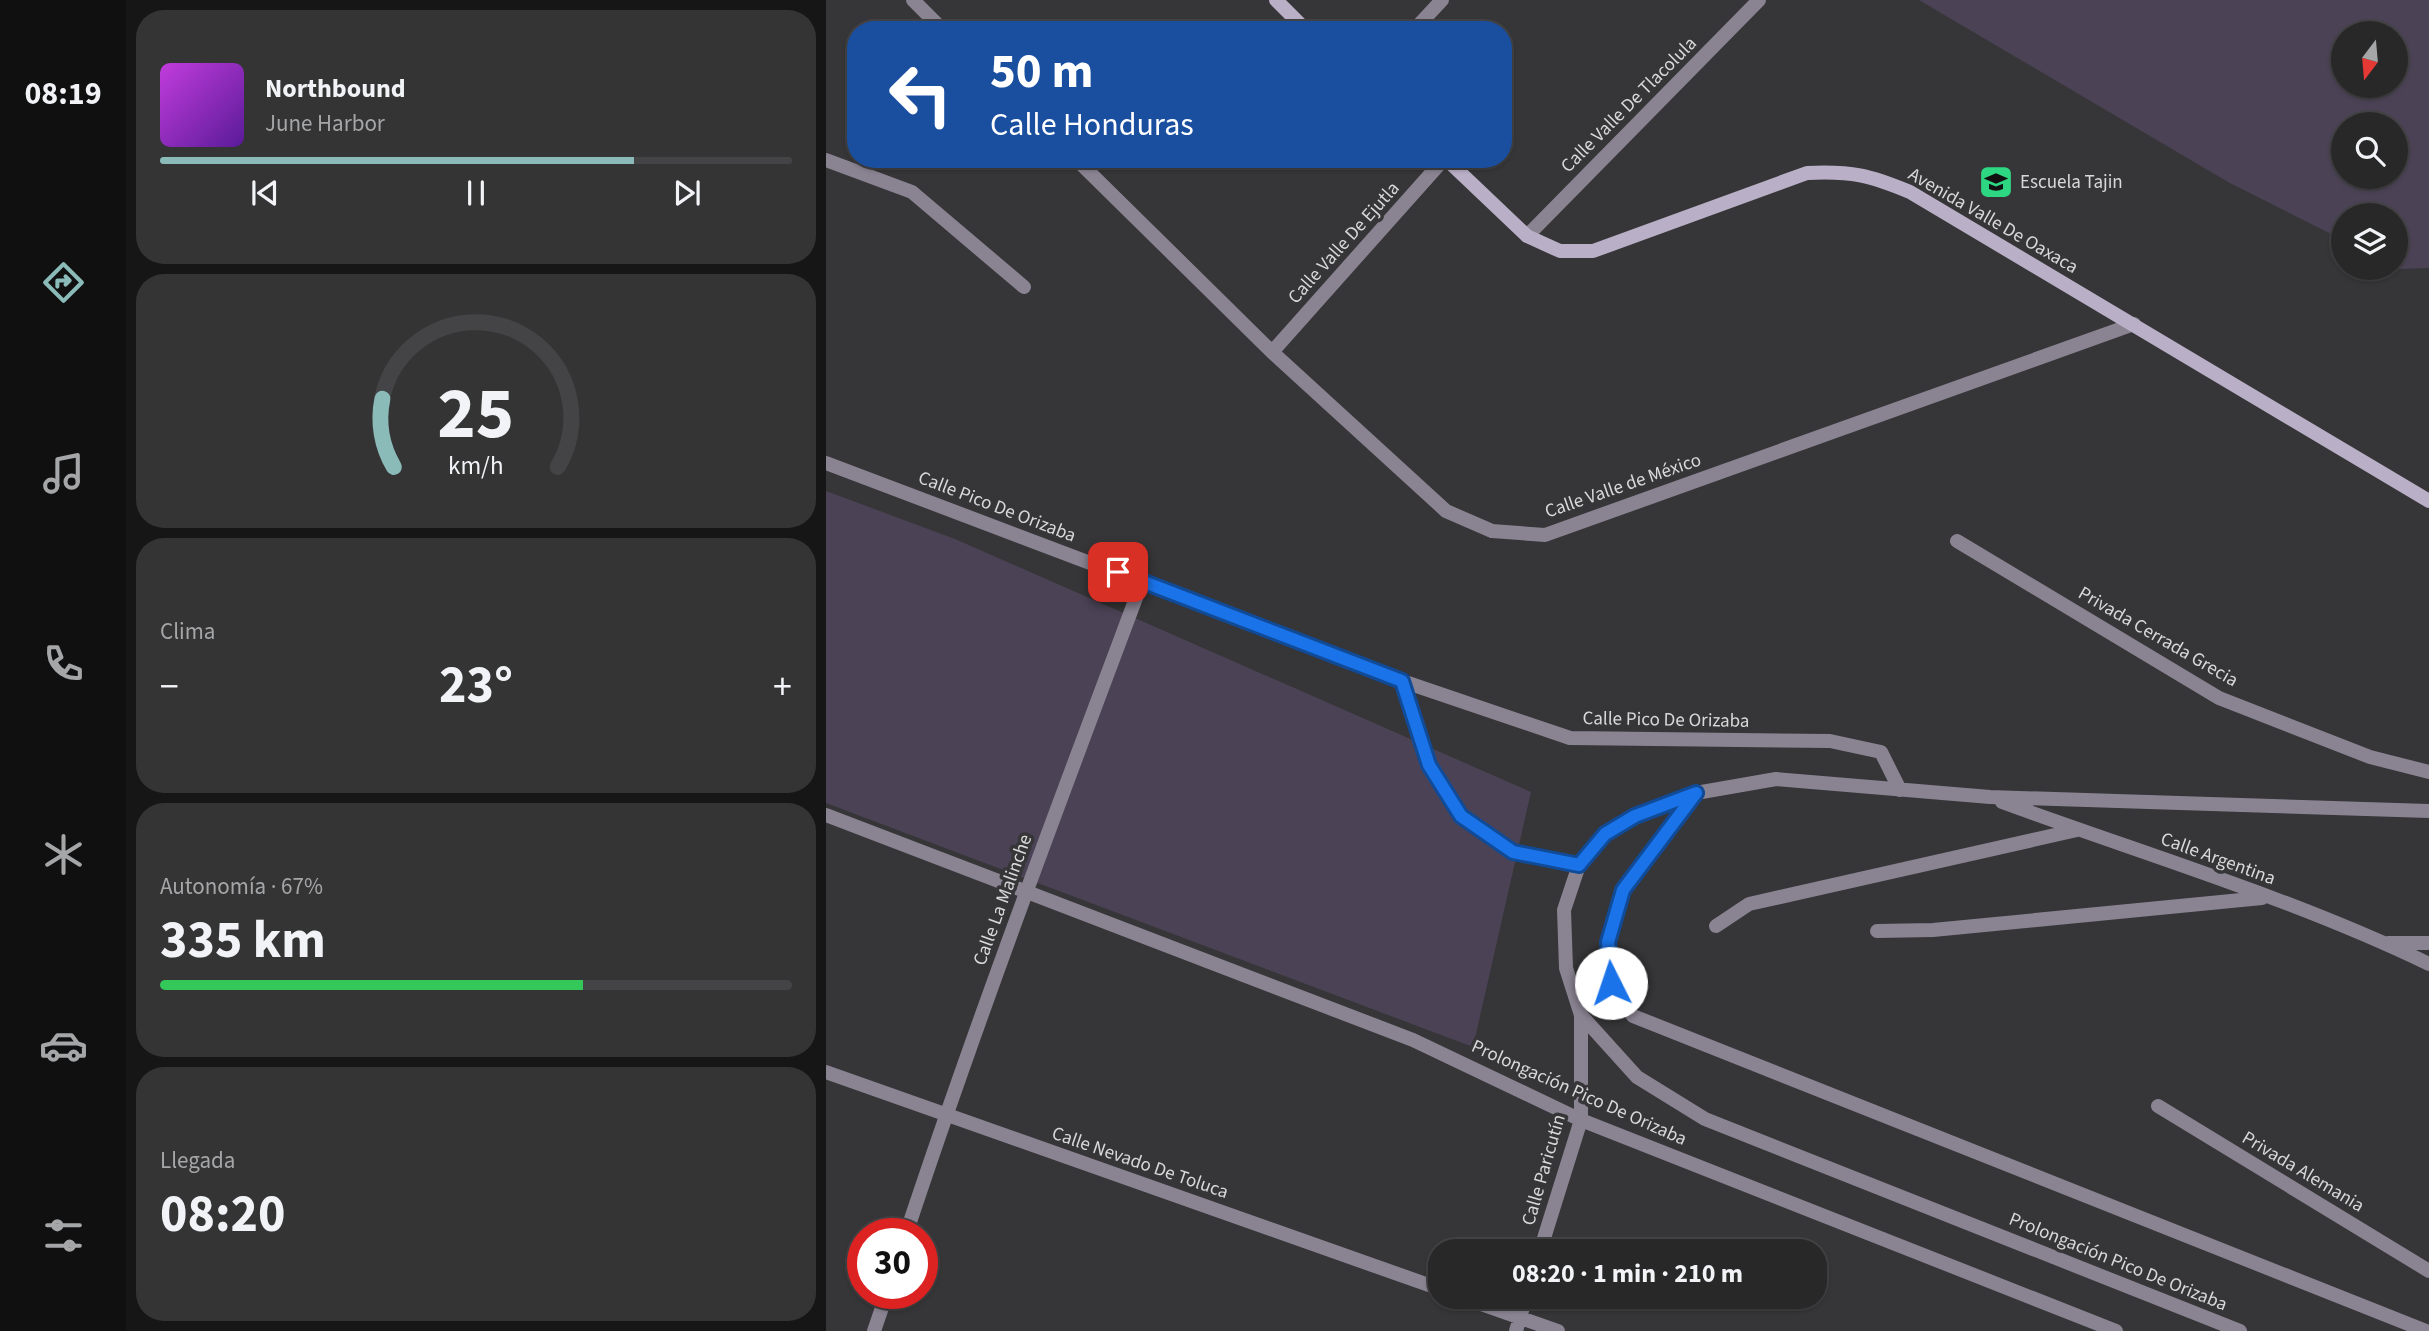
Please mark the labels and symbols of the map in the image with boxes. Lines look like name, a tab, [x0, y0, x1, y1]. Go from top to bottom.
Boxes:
north arrow	[2331, 21, 2408, 98]
street label: Calle Valle De Tlacolula	[1555, 31, 1703, 179]
street label: Avenida Valle De Oaxaca	[1903, 161, 2083, 281]
school or university icon: Escuela Tajin	[1977, 163, 2015, 201]
place label: Escuela Tajin	[2020, 169, 2123, 196]
street label: Calle Valle De Ejutla	[1282, 176, 1406, 310]
street label: Calle Valle de México	[1541, 447, 1705, 525]
street label: Calle Pico De Orizaba	[914, 464, 1080, 550]
pin	[1088, 542, 1148, 602]
street label: Privada Cerrada Grecia	[2073, 580, 2243, 694]
street label: Calle Pico De Orizaba	[1582, 705, 1750, 735]
street label: Calle Argentina	[2157, 826, 2279, 892]
street label: Calle La Malinche	[967, 831, 1039, 969]
position arrow	[1574, 946, 1648, 1020]
street label: Prolongación Pico De Orizaba	[1467, 1033, 1691, 1153]
street label: Calle Paricutín	[1515, 1111, 1573, 1229]
street label: Calle Nevado De Toluca	[1048, 1120, 1232, 1206]
street label: Privada Alemania	[2237, 1125, 2369, 1219]
street label: Prolongación Pico De Orizaba	[2005, 1206, 2231, 1318]
speed limit sign: 30	[847, 1218, 938, 1309]

